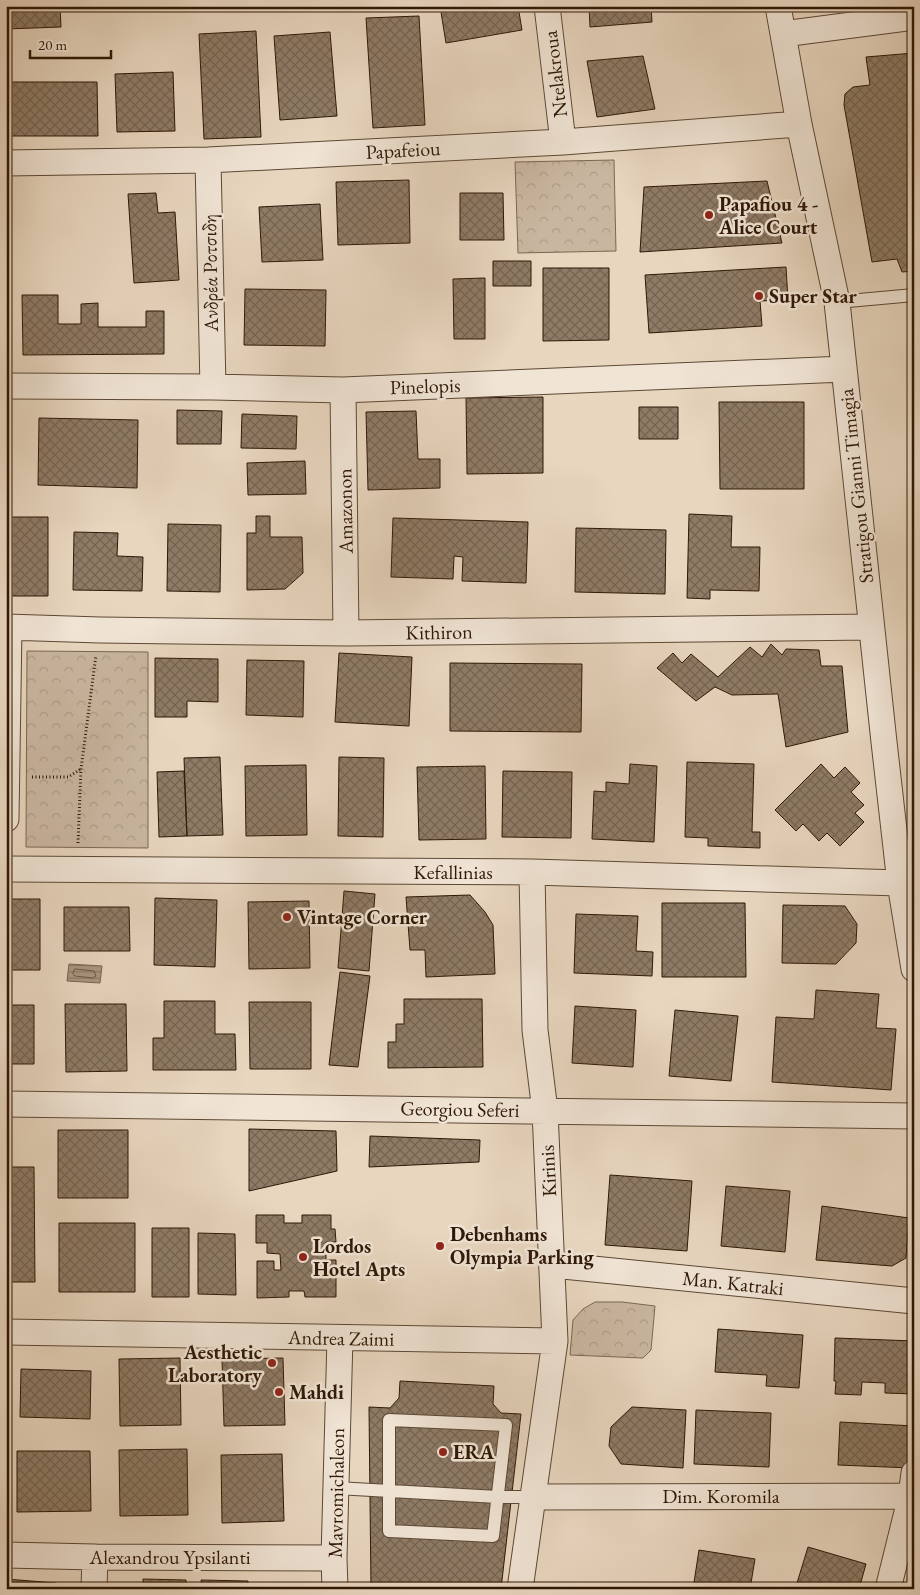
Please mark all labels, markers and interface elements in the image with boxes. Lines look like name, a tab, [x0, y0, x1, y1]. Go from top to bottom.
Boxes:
scale bar	[30, 28, 111, 60]
street label: Ntelakroua	[537, 29, 573, 119]
text: 20 m	[38, 35, 67, 54]
street label: Papafeiou	[365, 135, 442, 165]
place label: Papafiou 4 - Alice Court	[718, 191, 818, 240]
marker: Papafiou 4 - Alice Court	[703, 209, 715, 221]
street label: Ανδρέα Ροτσιδη	[196, 214, 224, 333]
place label: Super Star	[769, 283, 857, 309]
marker: Super Star	[753, 290, 765, 302]
street label: Pinelopis	[389, 372, 461, 400]
street label: Stratigou Gianni Timagia	[833, 387, 879, 585]
street label: Amazonon	[331, 468, 359, 555]
street label: Kithiron	[405, 618, 473, 646]
street label: Kefallinias	[413, 859, 493, 885]
place label: Vintage Corner	[297, 904, 428, 930]
marker: Vintage Corner	[281, 911, 293, 923]
street label: Georgiou Seferi	[400, 1095, 520, 1123]
street label: Kirinis	[534, 1144, 562, 1198]
place label: Debenhams Olympia Parking	[450, 1221, 595, 1270]
place label: Lordos Hotel Apts	[313, 1233, 405, 1282]
marker: Debenhams Olympia Parking	[434, 1240, 446, 1252]
marker: Lordos Hotel Apts	[297, 1251, 309, 1263]
street label: Man. Katraki	[681, 1265, 785, 1301]
street label: Andrea Zaimi	[287, 1324, 395, 1352]
place label: Aesthetic Laboratory	[168, 1339, 262, 1388]
marker: Aesthetic Laboratory	[266, 1357, 278, 1369]
place label: Mahdi	[289, 1379, 344, 1405]
marker: Mahdi	[273, 1386, 285, 1398]
street label: Mavromichaleon	[322, 1427, 350, 1558]
place label: ERA	[453, 1439, 495, 1465]
marker: ERA	[437, 1446, 449, 1458]
street label: Dim. Koromila	[662, 1483, 780, 1509]
street label: Alexandrou Ypsilanti	[88, 1544, 251, 1570]

